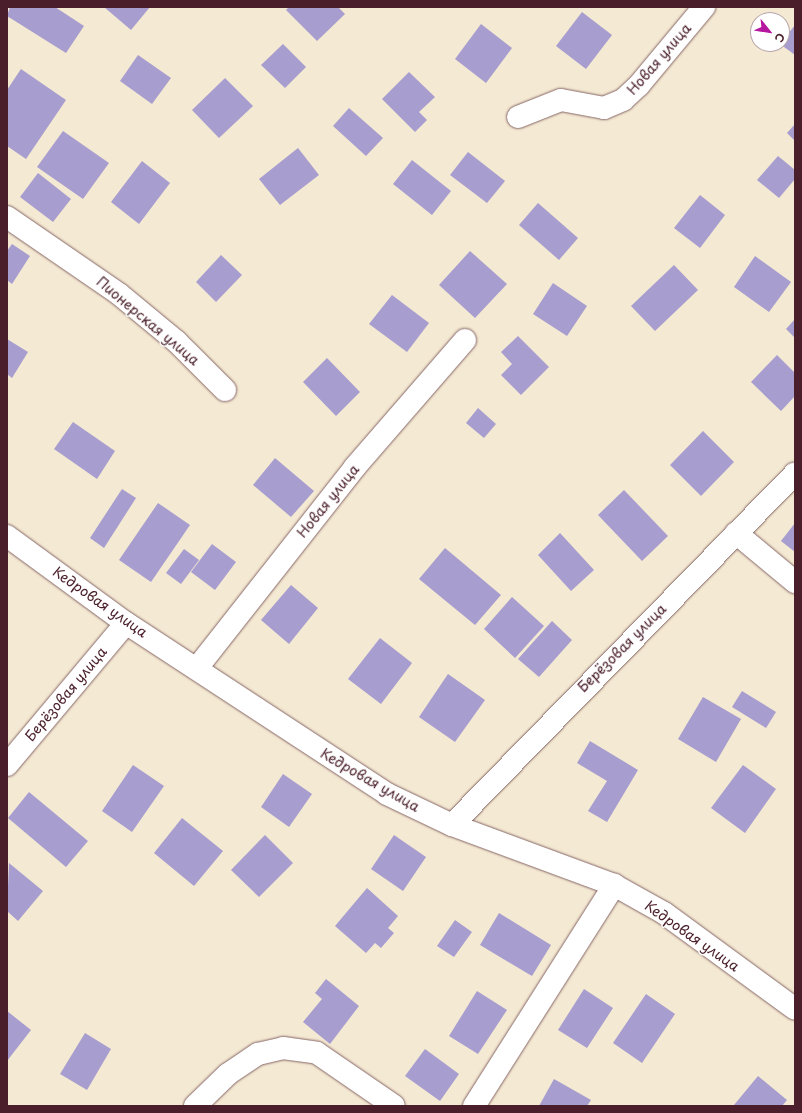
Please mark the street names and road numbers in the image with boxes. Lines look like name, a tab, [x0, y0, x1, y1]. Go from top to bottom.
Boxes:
street label: Новая улица	[623, 20, 695, 98]
street label: Пионерская улица	[93, 273, 203, 369]
street label: Новая улица	[293, 461, 363, 541]
street label: Кедровая улица	[49, 563, 151, 641]
street label: Берёзовая улица	[574, 600, 670, 696]
street label: Берёзовая улица	[22, 643, 110, 745]
street label: Кедровая улица	[317, 745, 423, 815]
street label: Кедровая улица	[641, 897, 743, 975]

